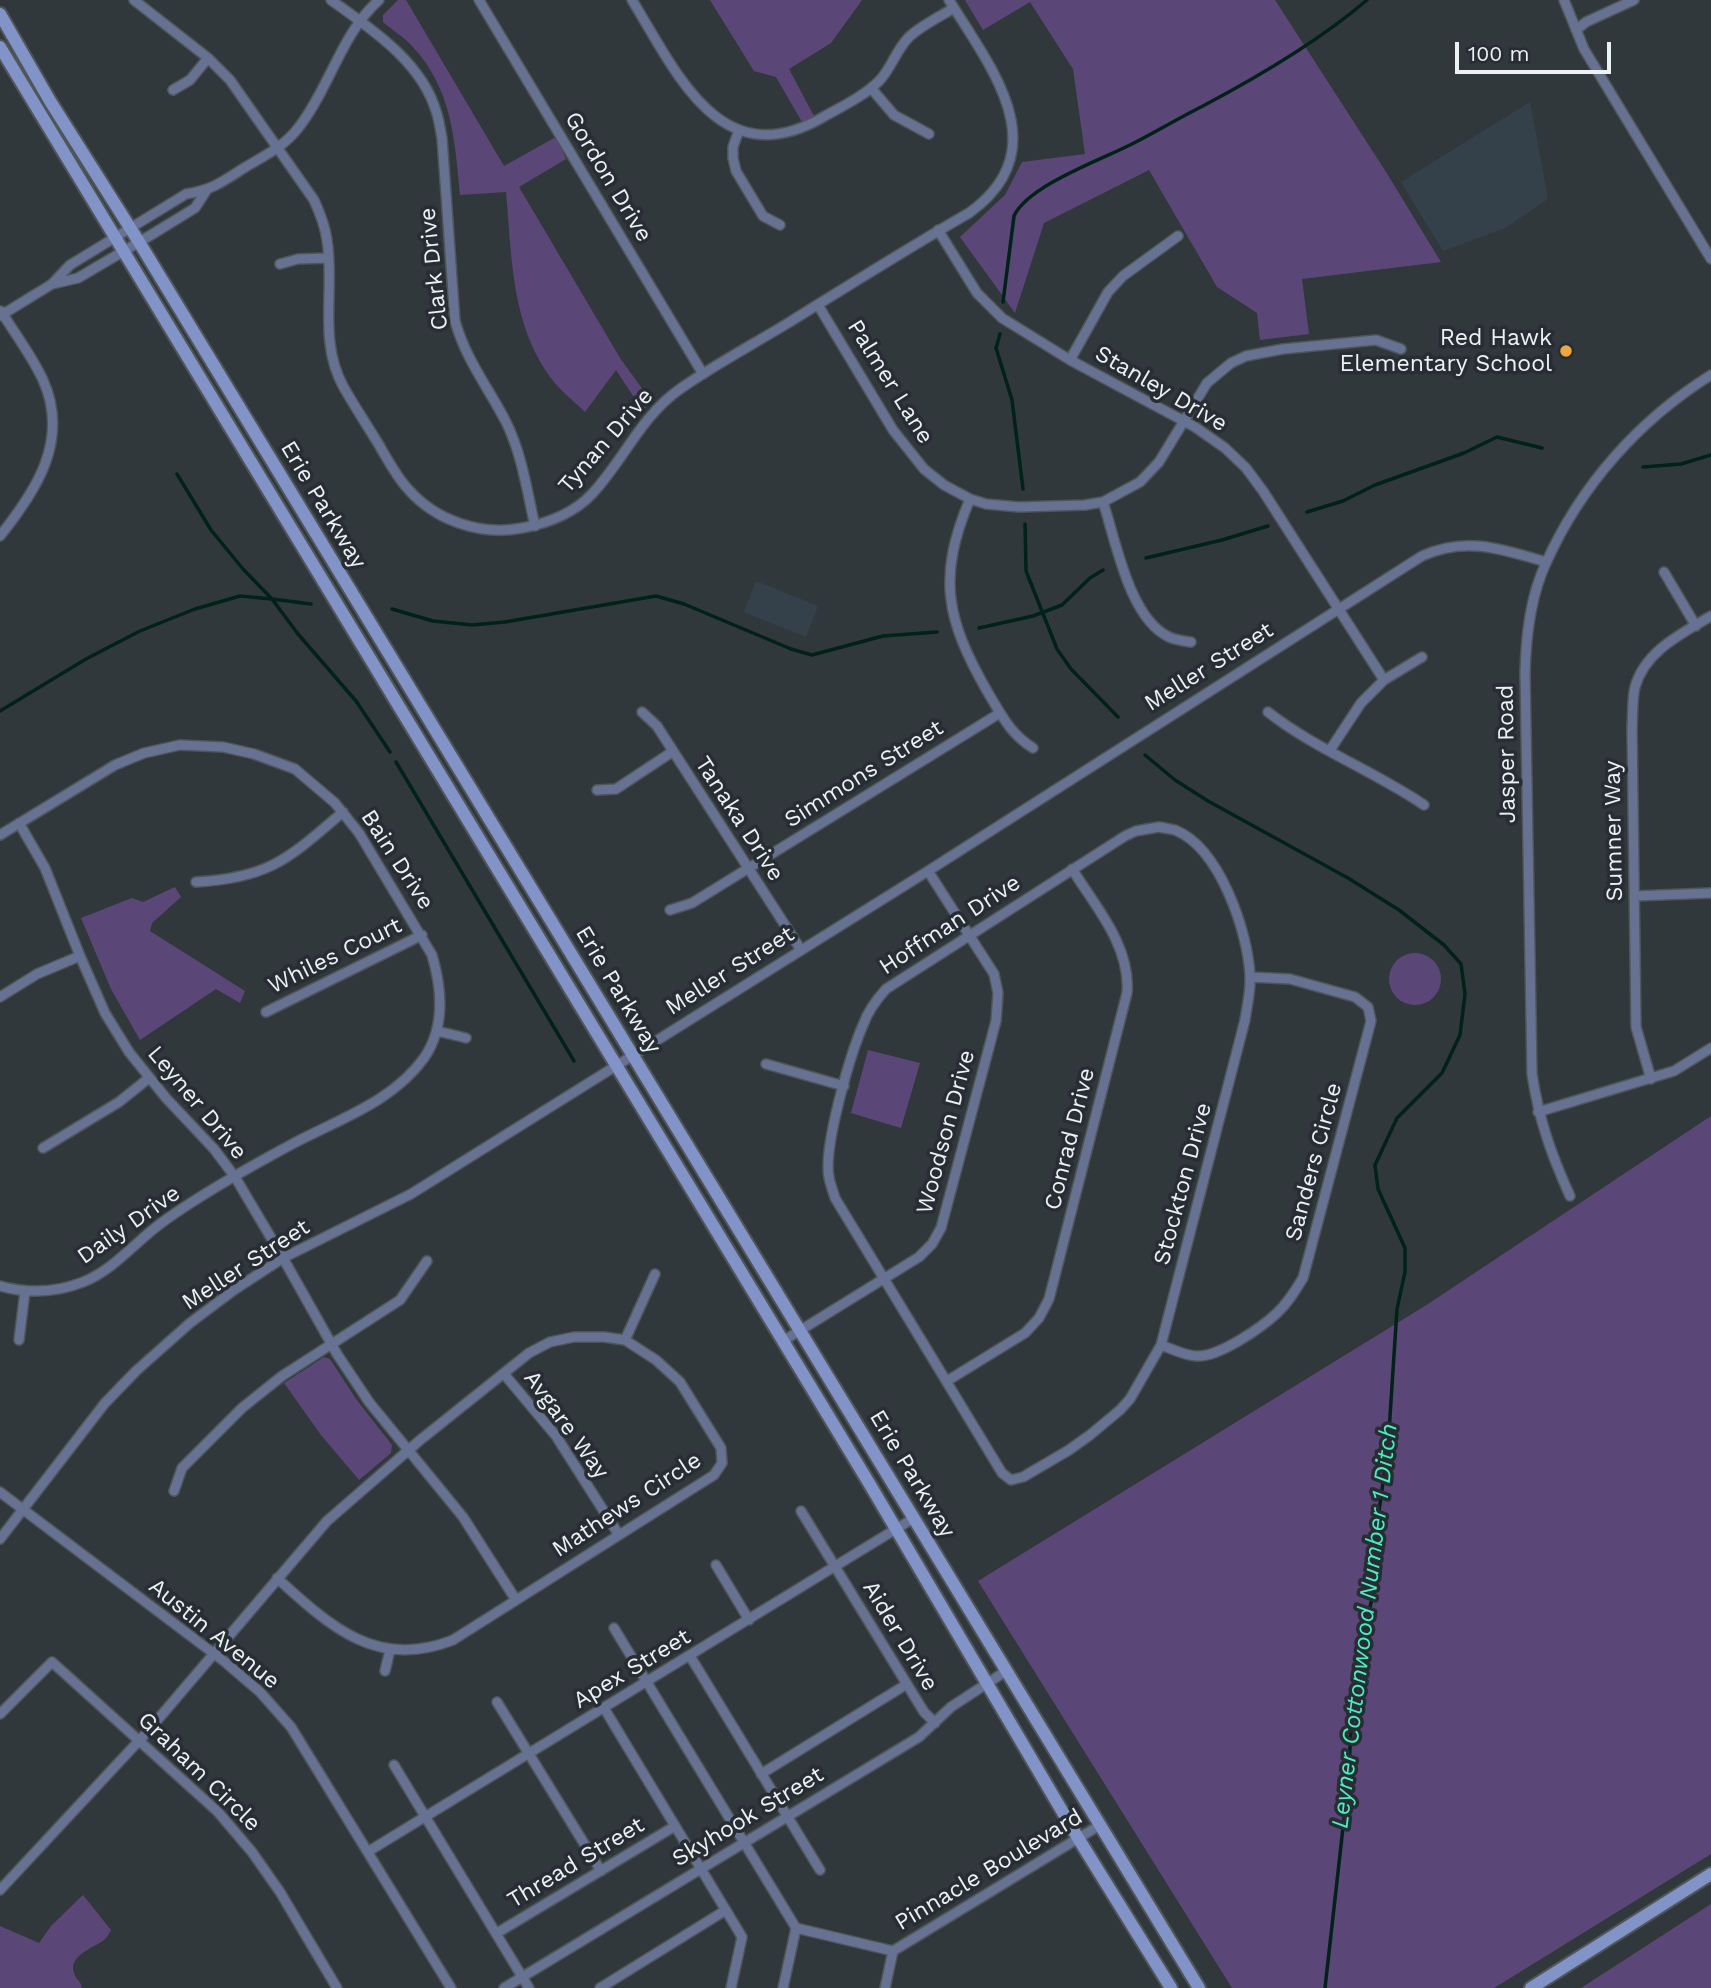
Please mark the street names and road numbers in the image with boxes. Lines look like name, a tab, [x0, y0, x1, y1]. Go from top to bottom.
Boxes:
street label: Gordon Drive	[558, 107, 658, 247]
street label: Clark Drive	[414, 206, 454, 332]
street label: Palmer Lane	[841, 315, 939, 449]
street label: Stanley Drive	[1090, 340, 1232, 438]
street label: Tynan Drive	[553, 383, 659, 499]
street label: Erie Parkway	[274, 436, 372, 574]
street label: Meller Street	[1140, 616, 1278, 718]
street label: Jasper Road	[1492, 684, 1522, 824]
street label: Simmons Street	[780, 714, 948, 834]
street label: Tanaka Drive	[689, 752, 789, 886]
street label: Sumner Way	[1599, 760, 1629, 902]
street label: Bain Drive	[355, 805, 439, 915]
street label: Hoffman Drive	[874, 869, 1026, 981]
street label: Whiles Court	[264, 912, 406, 1000]
street label: Meller Street	[661, 920, 799, 1022]
street label: Erie Parkway	[569, 921, 667, 1059]
street label: Leyner Drive	[141, 1041, 253, 1165]
street label: Woodson Drive	[911, 1047, 981, 1217]
street label: Conrad Drive	[1039, 1065, 1101, 1213]
street label: Sanders Circle	[1280, 1080, 1348, 1244]
street label: Stockton Drive	[1148, 1100, 1218, 1268]
street label: Daily Drive	[72, 1180, 186, 1270]
street label: Meller Street	[177, 1214, 315, 1316]
street label: Avgare Way	[517, 1365, 615, 1485]
street label: Erie Parkway	[863, 1405, 961, 1543]
street label: Mathews Circle	[547, 1447, 707, 1563]
street label: Austin Avenue	[143, 1573, 285, 1695]
street label: Aider Drive	[856, 1576, 944, 1696]
street label: Apex Street	[568, 1623, 696, 1715]
street label: Graham Circle	[132, 1707, 266, 1837]
street label: Skyhook Street	[667, 1761, 829, 1873]
street label: Pinnacle Boulevard	[890, 1803, 1088, 1937]
street label: Thread Street	[503, 1811, 649, 1915]

